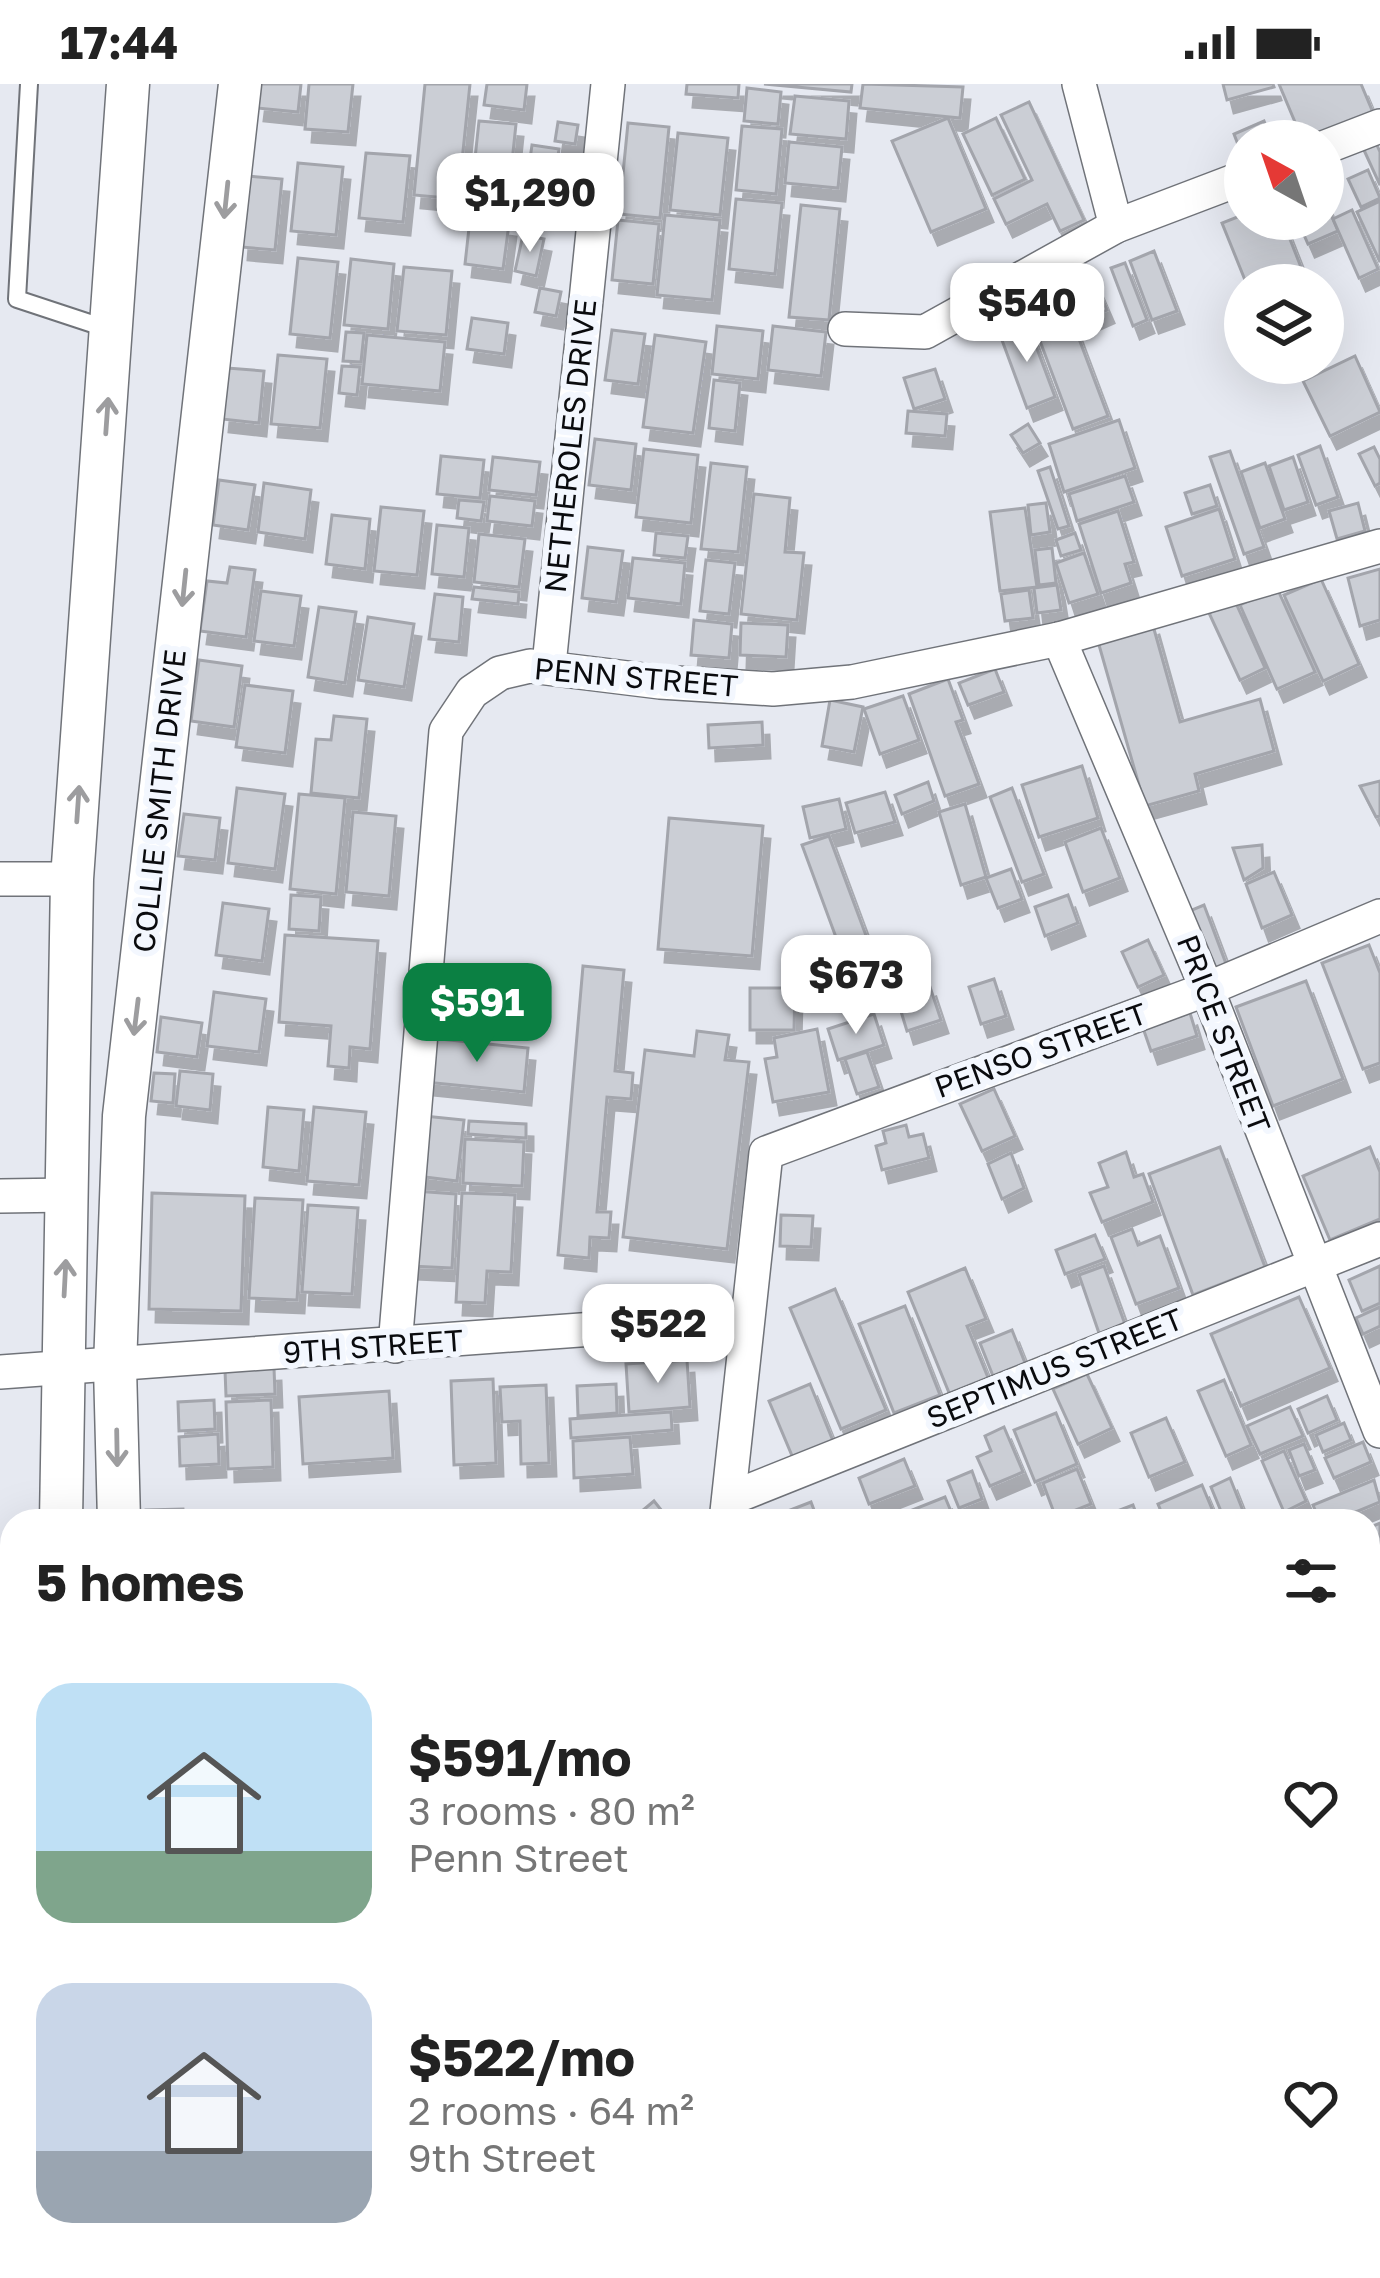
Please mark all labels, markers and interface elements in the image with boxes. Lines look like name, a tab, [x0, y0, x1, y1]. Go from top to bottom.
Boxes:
text: 17:44	[60, 15, 178, 69]
north arrow	[1224, 120, 1344, 240]
map controls	[1224, 120, 1344, 384]
pin: $1,290	[432, 153, 628, 255]
text: $1,290	[464, 168, 596, 215]
one-way arrow	[214, 180, 237, 219]
pin: $540	[956, 263, 1098, 365]
button: layers	[1224, 264, 1344, 384]
text: $540	[977, 278, 1077, 325]
street label: NETHEROLES DRIVE	[537, 297, 603, 594]
one-way arrow	[95, 397, 118, 436]
one-way arrow	[172, 568, 194, 607]
street label: COLLIE SMITH DRIVE	[125, 648, 193, 954]
street label: PENN STREET	[533, 650, 739, 704]
one-way arrow	[67, 786, 90, 825]
street label: PRICE STREET	[1170, 930, 1278, 1138]
pin: $673	[785, 935, 927, 1037]
text: $673	[808, 950, 904, 997]
pin: $591	[406, 963, 548, 1065]
text: $591	[430, 978, 524, 1025]
street label: PENSO STREET	[930, 995, 1152, 1105]
one-way arrow	[124, 997, 146, 1036]
one-way arrow	[54, 1259, 77, 1298]
pin: $522	[587, 1284, 729, 1386]
text: $522	[609, 1299, 707, 1346]
street label: SEPTIMUS STREET	[921, 1300, 1188, 1436]
street label: 9TH STREET	[282, 1322, 464, 1370]
one-way arrow	[106, 1428, 129, 1467]
icon: filters	[1278, 1548, 1344, 1614]
text: 5 homes	[36, 1551, 245, 1612]
text: $591/mo	[408, 1726, 632, 1787]
icon: home	[132, 1731, 276, 1875]
icon: heart	[1278, 1770, 1344, 1836]
text: 3 rooms · 80 m²	[408, 1787, 695, 1834]
text: Penn Street	[408, 1834, 629, 1881]
text: $522/mo	[408, 2026, 635, 2087]
icon: home	[132, 2031, 276, 2175]
icon: heart	[1278, 2070, 1344, 2136]
text: 2 rooms · 64 m²	[408, 2087, 694, 2134]
text: 9th Street	[408, 2134, 596, 2181]

